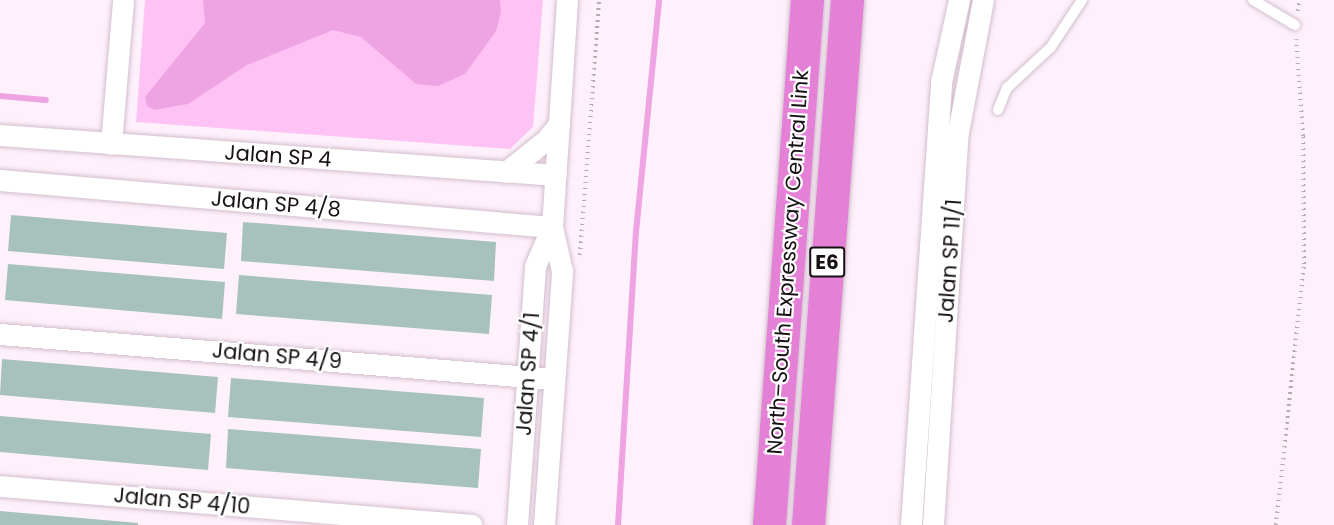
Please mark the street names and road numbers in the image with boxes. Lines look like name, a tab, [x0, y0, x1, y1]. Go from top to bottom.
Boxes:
street label: North–South Expressway Central Link	[762, 69, 814, 455]
street label: Jalan SP 4	[224, 140, 332, 172]
street label: Jalan SP 4/8	[210, 186, 342, 222]
street label: Jalan SP 11/1	[933, 198, 967, 324]
road number: E6	[809, 245, 845, 279]
street label: Jalan SP 4/1	[511, 311, 545, 437]
street label: Jalan SP 4/9	[211, 338, 343, 374]
street label: Jalan SP 4/10	[113, 482, 251, 520]

